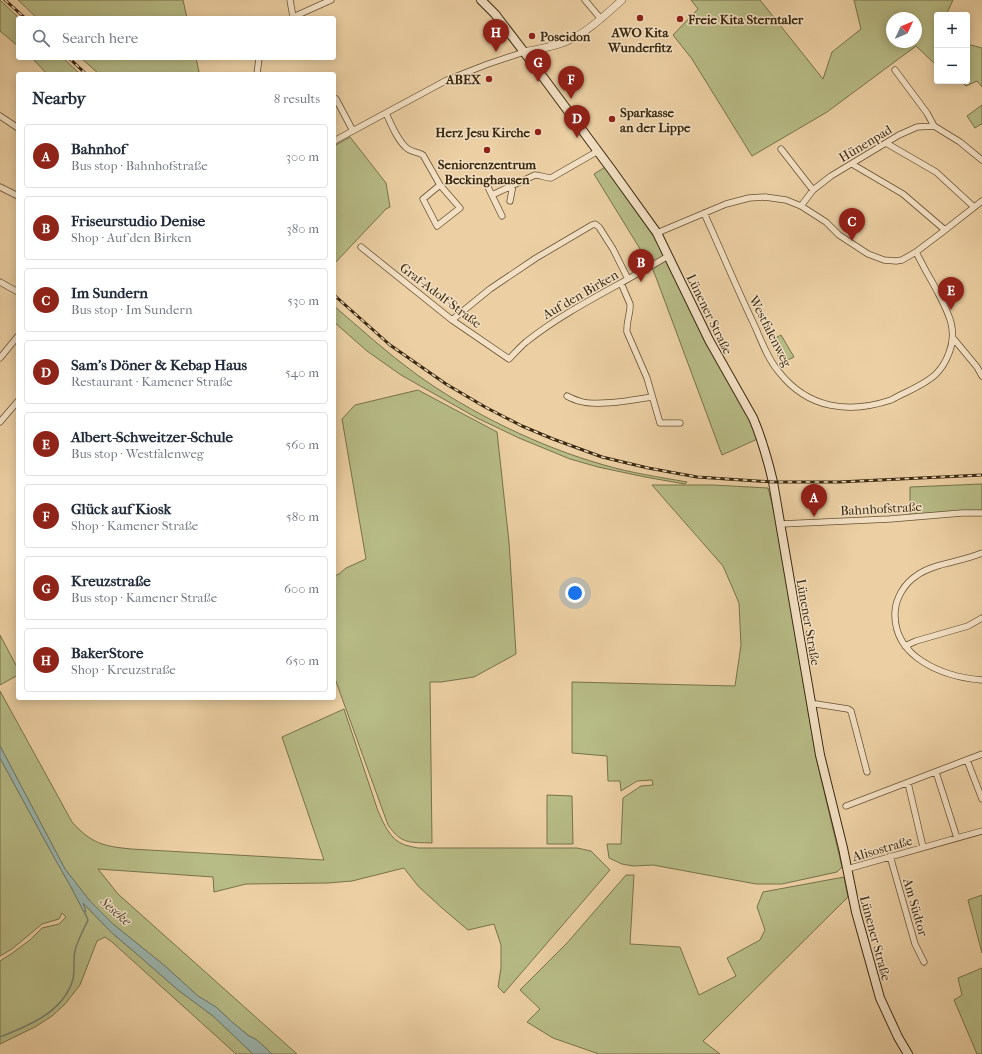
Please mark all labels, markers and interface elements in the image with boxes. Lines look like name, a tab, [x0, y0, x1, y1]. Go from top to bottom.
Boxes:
place label: Freie Kita Sterntaler	[687, 12, 804, 27]
north arrow	[886, 12, 922, 48]
map controls	[934, 12, 970, 84]
button: +	[934, 12, 970, 48]
marker: AWO Kita Wunderfitz	[635, 13, 645, 23]
marker: Freie Kita Sterntaler	[675, 14, 685, 24]
search box	[16, 16, 336, 60]
pin: H	[483, 19, 509, 52]
place label: AWO Kita Wunderfitz	[607, 25, 672, 55]
icon: search	[30, 27, 52, 49]
text: Search here	[62, 29, 138, 47]
place label: Poseidon	[540, 29, 591, 44]
marker: Poseidon	[527, 31, 537, 41]
button: −	[934, 48, 970, 84]
pin: G	[525, 49, 551, 82]
pin: F	[558, 66, 584, 99]
place label: ABEX	[445, 72, 482, 87]
marker: ABEX	[484, 74, 494, 84]
text: Nearby	[32, 88, 86, 108]
text: 8 results	[274, 91, 320, 106]
pin: D	[564, 105, 590, 138]
place label: Sparkasse an der Lippe	[620, 105, 691, 136]
marker: Sparkasse an der Lippe	[607, 114, 617, 124]
street label: Hünenpad	[836, 121, 895, 165]
place label: Herz Jesu Kirche	[435, 125, 531, 141]
marker: Herz Jesu Kirche	[533, 127, 543, 137]
text: Bahnhof	[71, 140, 126, 158]
marker: Seniorenzentrum Beckinghausen	[482, 145, 492, 155]
text: A	[42, 149, 50, 164]
text: 300 m	[286, 149, 319, 164]
place label: Seniorenzentrum Beckinghausen	[438, 157, 536, 188]
text: Bus stop · Bahnhofstraße	[71, 158, 208, 173]
pin: C	[839, 208, 865, 241]
text: Friseurstudio Denise	[71, 212, 205, 230]
text: B	[42, 221, 50, 236]
text: 380 m	[286, 221, 319, 236]
text: Shop · Auf den Birken	[71, 230, 192, 245]
pin: B	[628, 249, 654, 282]
street label: Graf-Adolf-Straße	[397, 260, 485, 331]
street label: Auf den Birken	[539, 267, 621, 323]
street label: Lünener Straße	[684, 271, 736, 357]
pin: E	[938, 277, 964, 310]
text: Im Sundern	[71, 284, 148, 302]
street label: Westfalenweg	[746, 292, 795, 370]
text: C	[42, 293, 50, 308]
text: 530 m	[287, 293, 319, 308]
text: Bus stop · Im Sundern	[71, 302, 192, 317]
text: Sam's Döner & Kebap Haus	[71, 356, 247, 374]
text: D	[41, 365, 51, 380]
text: 540 m	[285, 365, 319, 380]
text: Restaurant · Kamener Straße	[71, 374, 233, 389]
text: Albert-Schweitzer-Schule	[71, 428, 233, 446]
text: E	[42, 437, 50, 452]
text: 560 m	[286, 437, 319, 452]
text: Bus stop · Westfalenweg	[71, 446, 204, 461]
pin: A	[801, 484, 827, 517]
street label: Bahnhofstraße	[840, 499, 923, 518]
text: Glück auf Kiosk	[71, 500, 171, 518]
text: F	[43, 509, 49, 524]
text: 580 m	[286, 509, 319, 524]
text: Shop · Kamener Straße	[71, 518, 198, 533]
text: Kreuzstraße	[71, 572, 151, 590]
street label: Lünener Straße	[794, 578, 824, 667]
text: G	[41, 581, 51, 596]
text: 600 m	[284, 581, 319, 596]
your location	[565, 583, 585, 603]
text: Bus stop · Kamener Straße	[71, 590, 217, 605]
text: BakerStore	[71, 644, 143, 662]
text: H	[41, 653, 51, 668]
text: 650 m	[286, 653, 319, 668]
text: Shop · Kreuzstraße	[71, 662, 176, 677]
street label: Alisostraße	[849, 833, 914, 864]
street label: Am Südtor	[900, 875, 931, 938]
water label: Seseke	[96, 893, 135, 930]
street label: Lünener Straße	[857, 894, 894, 983]

